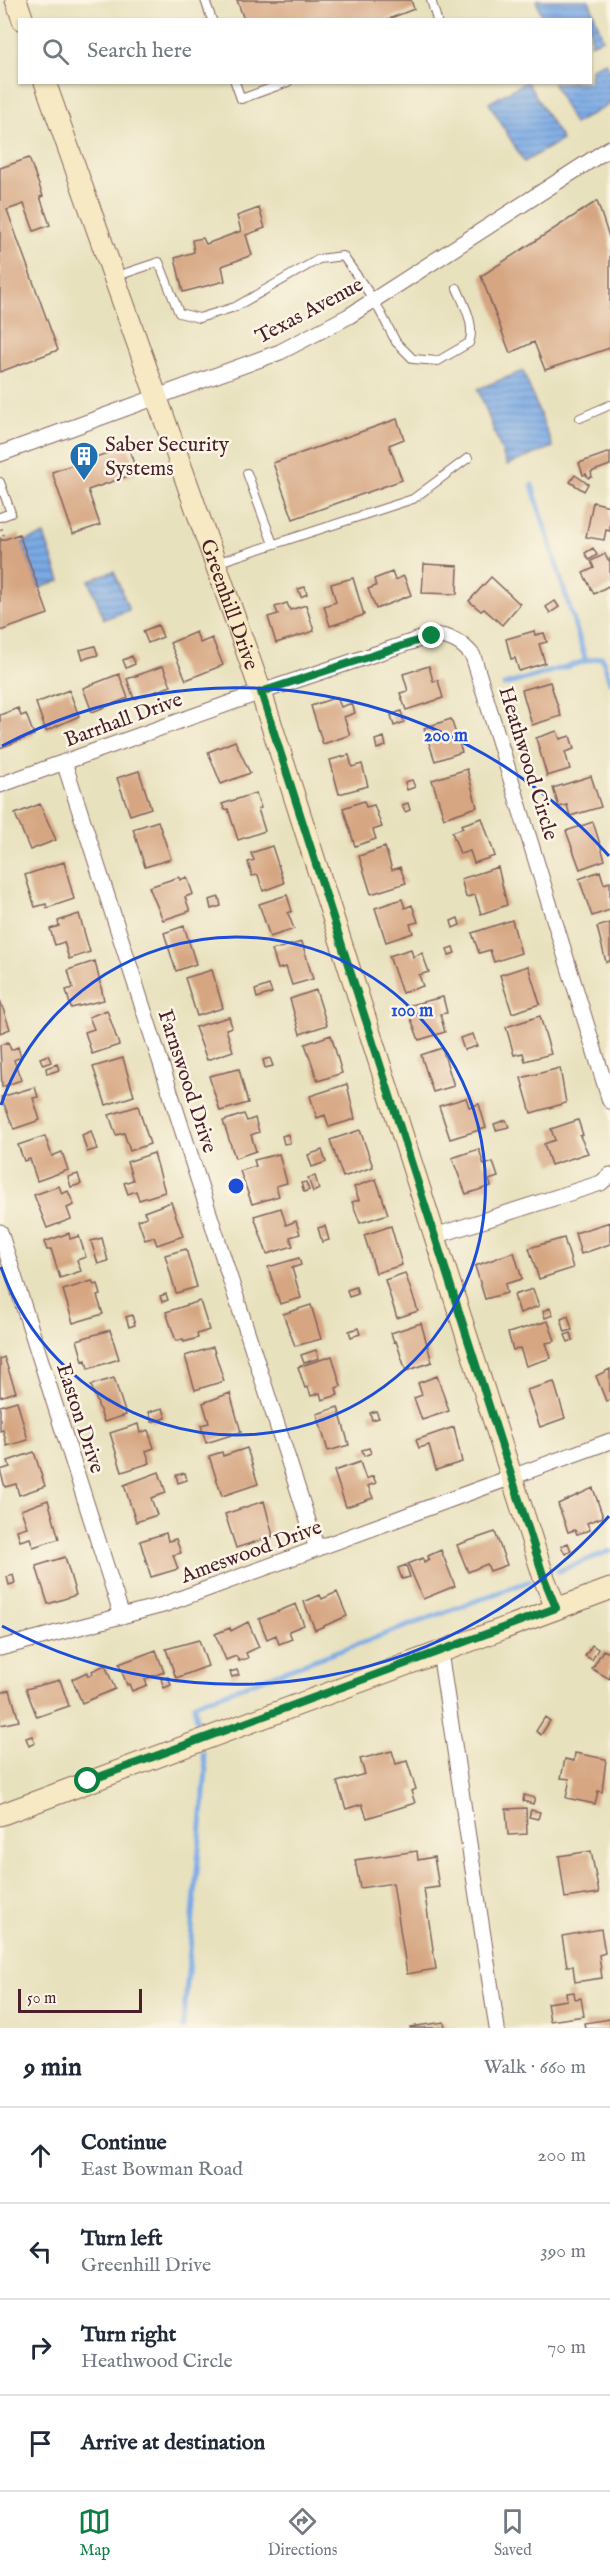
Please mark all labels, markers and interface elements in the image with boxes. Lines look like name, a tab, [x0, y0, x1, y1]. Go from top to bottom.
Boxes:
search box	[18, 18, 592, 84]
icon: search	[39, 35, 72, 68]
text: Search here	[87, 37, 192, 65]
street label: Texas Avenue	[251, 271, 369, 351]
place label: Saber Security Systems	[105, 432, 230, 483]
building icon: Saber Security Systems	[68, 440, 100, 482]
street label: Greenhill Drive	[193, 536, 264, 674]
route end	[418, 622, 444, 648]
street label: Heathwood Circle	[491, 683, 564, 844]
street label: Barrhall Drive	[61, 686, 187, 754]
text: 200 m	[424, 725, 468, 748]
text: 100 m	[391, 1000, 433, 1023]
street label: Farnswood Drive	[151, 1006, 223, 1157]
centre of rings	[226, 1176, 246, 1196]
street label: Easton Drive	[49, 1360, 110, 1477]
street label: Ameswood Drive	[176, 1514, 326, 1591]
route start	[74, 1767, 100, 1793]
scale bar	[18, 1986, 142, 2014]
text: 50 m	[27, 1989, 56, 2009]
text: 9 min	[24, 2051, 82, 2084]
text: Walk · 660 m	[484, 2055, 586, 2080]
text: Continue	[81, 2129, 167, 2157]
icon: ahead	[24, 2139, 57, 2172]
text: 200 m	[537, 2143, 586, 2168]
text: East Bowman Road	[81, 2157, 243, 2182]
text: Turn left	[81, 2225, 163, 2253]
icon: left	[24, 2235, 57, 2268]
text: 390 m	[540, 2239, 586, 2264]
text: Greenhill Drive	[81, 2253, 211, 2278]
text: Turn right	[81, 2321, 176, 2349]
icon: right	[24, 2331, 57, 2364]
text: 70 m	[547, 2335, 586, 2360]
text: Heathwood Circle	[81, 2349, 233, 2374]
icon: arrive	[24, 2427, 57, 2460]
text: Arrive at destination	[81, 2429, 265, 2457]
tab: Map	[78, 2505, 111, 2561]
tab: Directions	[268, 2505, 337, 2561]
tab: Saved	[494, 2505, 532, 2561]

